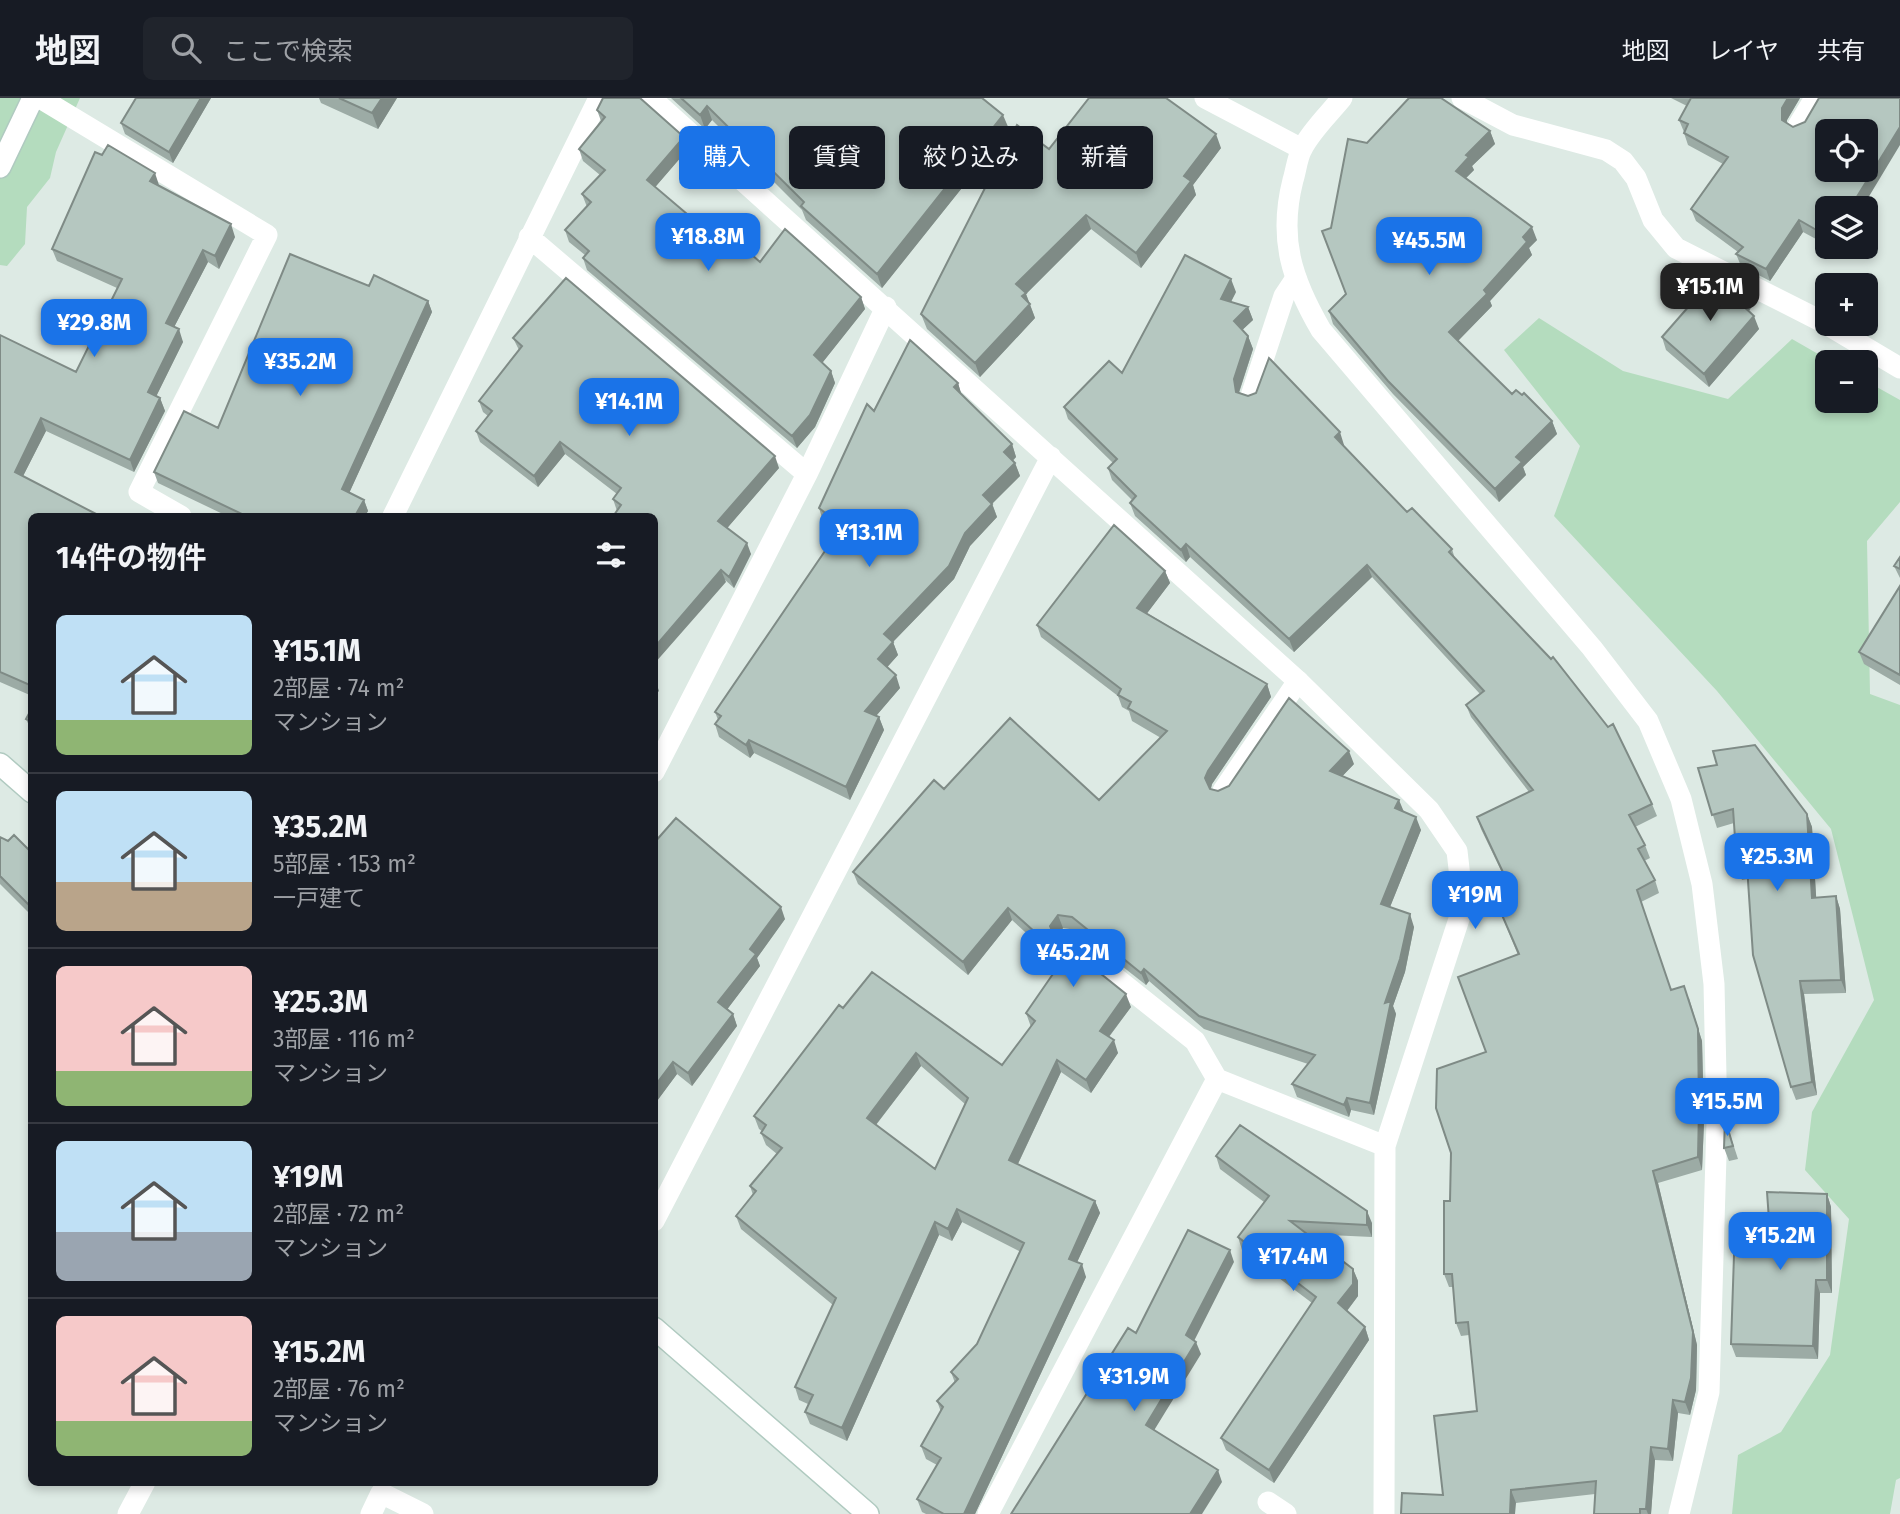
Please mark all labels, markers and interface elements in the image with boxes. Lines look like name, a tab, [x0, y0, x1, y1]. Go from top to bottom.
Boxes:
search box	[143, 17, 633, 80]
icon: search	[167, 29, 205, 67]
text: 地図	[35, 31, 101, 71]
text: ここで検索	[223, 36, 353, 67]
text: 地図	[1622, 37, 1670, 65]
text: レイヤ	[1708, 37, 1779, 65]
text: 共有	[1817, 37, 1865, 65]
map controls	[1815, 119, 1878, 413]
button: locate	[1815, 119, 1878, 182]
chip: 購入	[679, 126, 775, 189]
chip: 賃貸	[789, 126, 885, 189]
chip: 絞り込み	[899, 126, 1043, 189]
chip: 新着	[1057, 126, 1153, 189]
button: layers	[1815, 196, 1878, 259]
pin: ¥18.8M	[651, 214, 765, 273]
pin: ¥45.5M	[1372, 218, 1486, 277]
text: ¥18.8M	[671, 222, 745, 250]
text: ¥45.5M	[1392, 226, 1466, 254]
pin: ¥15.1M	[1653, 264, 1767, 323]
text: ¥15.1M	[1676, 272, 1744, 300]
button: +	[1815, 273, 1878, 336]
pin: ¥29.8M	[37, 300, 151, 359]
text: ¥29.8M	[57, 308, 131, 336]
pin: ¥35.2M	[243, 338, 357, 398]
text: ¥35.2M	[264, 347, 336, 375]
button: −	[1815, 350, 1878, 413]
pin: ¥14.1M	[572, 378, 686, 438]
text: ¥14.1M	[595, 387, 663, 415]
pin: ¥13.1M	[812, 510, 926, 569]
text: ¥13.1M	[836, 518, 902, 546]
icon: filters	[592, 536, 630, 574]
text: 14件の物件	[56, 540, 207, 576]
text: ¥15.1M	[273, 633, 361, 669]
icon: home	[112, 643, 196, 727]
text: 2部屋 · 74 m²	[273, 674, 405, 702]
text: マンション	[273, 708, 388, 736]
text: ¥35.2M	[273, 809, 368, 845]
icon: home	[112, 819, 196, 903]
pin: ¥25.3M	[1720, 834, 1834, 893]
text: ¥25.3M	[1741, 842, 1813, 870]
text: 5部屋 · 153 m²	[273, 850, 416, 878]
pin: ¥19M	[1434, 872, 1516, 931]
text: ¥19M	[1448, 880, 1502, 908]
text: 一戸建て	[273, 884, 365, 912]
pin: ¥45.2M	[1016, 930, 1130, 989]
text: ¥45.2M	[1036, 938, 1110, 966]
text: ¥25.3M	[273, 984, 368, 1020]
icon: home	[112, 994, 196, 1078]
text: 3部屋 · 116 m²	[273, 1025, 415, 1053]
text: マンション	[273, 1059, 388, 1087]
pin: ¥15.5M	[1670, 1079, 1784, 1138]
text: ¥15.5M	[1691, 1087, 1763, 1115]
text: ¥19M	[273, 1159, 343, 1195]
icon: home	[112, 1169, 196, 1253]
text: 2部屋 · 72 m²	[273, 1200, 404, 1228]
pin: ¥15.2M	[1723, 1212, 1837, 1272]
text: ¥15.2M	[1745, 1221, 1815, 1249]
text: マンション	[273, 1234, 388, 1262]
pin: ¥17.4M	[1236, 1234, 1350, 1293]
text: ¥17.4M	[1258, 1242, 1328, 1270]
text: ¥15.2M	[273, 1334, 365, 1370]
icon: home	[112, 1344, 196, 1428]
pin: ¥31.9M	[1077, 1354, 1191, 1413]
text: ¥31.9M	[1099, 1362, 1169, 1390]
text: 2部屋 · 76 m²	[273, 1375, 405, 1403]
text: マンション	[273, 1409, 388, 1437]

